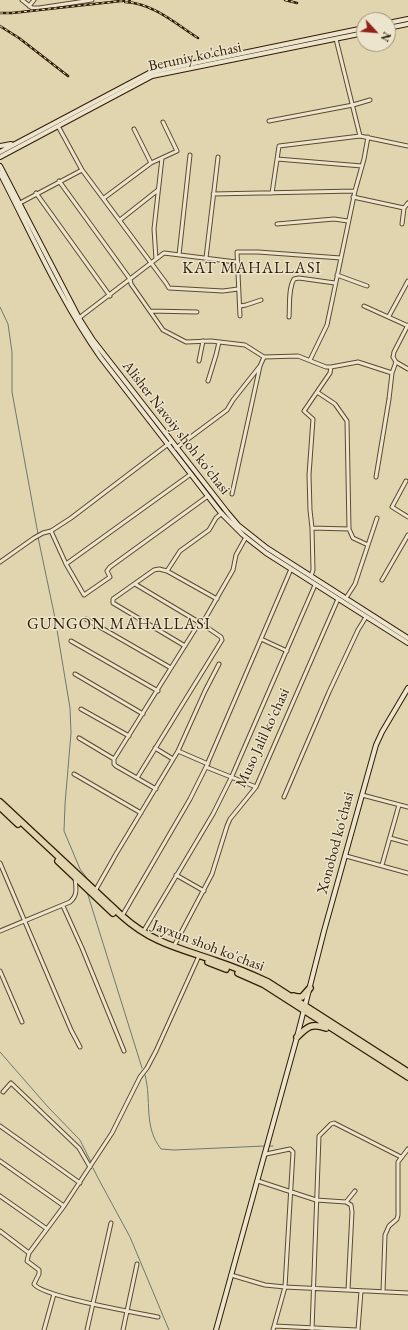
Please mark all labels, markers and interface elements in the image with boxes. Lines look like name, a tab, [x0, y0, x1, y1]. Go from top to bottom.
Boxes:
north arrow	[356, 12, 396, 52]
text: N	[378, 30, 394, 44]
street label: Beruniy ko'chasi	[147, 38, 243, 76]
district label: KAT MAHALLASI	[182, 259, 322, 279]
street label: Alisher Navoiy shoh ko'chasi	[118, 358, 234, 498]
district label: GUNGON MAHALLASI	[27, 615, 211, 635]
street label: Muso Jalil ko'chasi	[232, 686, 294, 790]
street label: Xonobod ko'chasi	[314, 790, 358, 896]
street label: Jayxun shoh ko'chasi	[149, 916, 267, 976]

